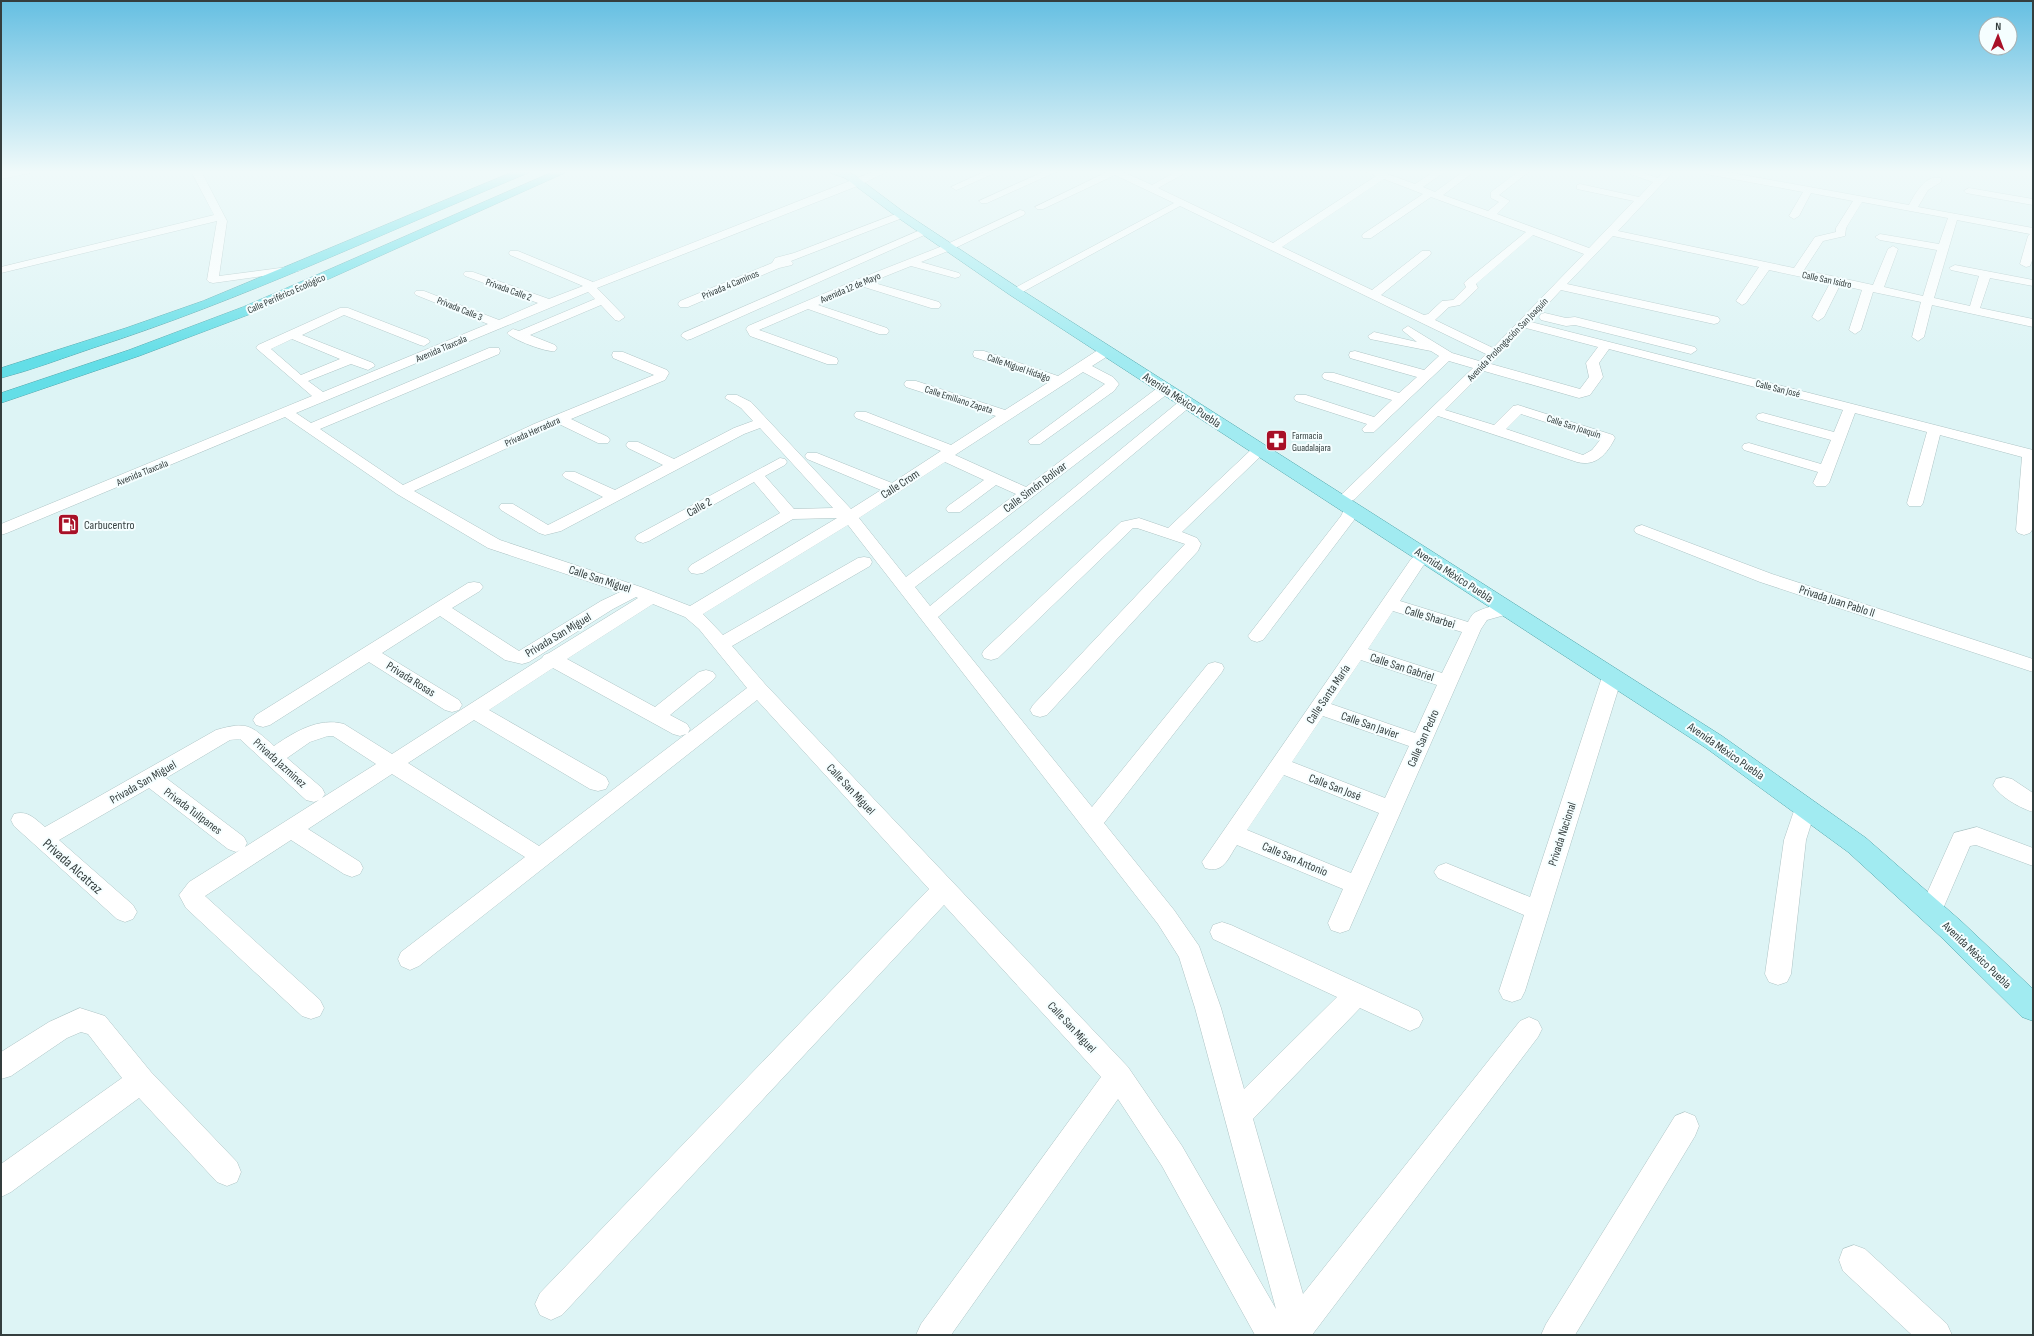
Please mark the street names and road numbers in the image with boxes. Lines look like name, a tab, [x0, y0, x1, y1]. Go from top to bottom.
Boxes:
street label: Privada 4 Caminos	[700, 267, 761, 302]
street label: Calle San Isidro	[1801, 269, 1853, 291]
street label: Avenida 12 de Mayo	[817, 270, 882, 306]
street label: Calle Periférico Ecológico	[246, 271, 327, 316]
street label: Privada Calle 2	[484, 276, 533, 304]
street label: Privada Calle 3	[435, 294, 484, 324]
street label: Avenida Prolongación San Joaquín	[1464, 296, 1551, 385]
street label: Avenida Tlaxcala	[413, 333, 469, 365]
street label: Calle Miguel Hidalgo	[985, 351, 1052, 384]
street label: Avenida México Puebla	[1139, 369, 1224, 431]
street label: Calle San José	[1754, 378, 1801, 400]
street label: Calle Emiliano Zapata	[923, 383, 994, 417]
street label: Calle San Joaquín	[1545, 413, 1602, 441]
street label: Privada Herradura	[503, 414, 562, 450]
street label: Avenida Tlaxcala	[114, 457, 170, 489]
street label: Calle Simón Bolívar	[1001, 458, 1071, 516]
street label: Calle Crom	[878, 466, 923, 502]
street label: Calle 2	[684, 494, 714, 520]
street label: Avenida México Puebla	[1411, 544, 1496, 606]
street label: Calle San Miguel	[567, 562, 633, 597]
street label: Privada Juan Pablo II	[1797, 582, 1877, 621]
street label: Calle Sharbei	[1403, 603, 1457, 632]
street label: Privada San Miguel	[523, 610, 594, 661]
street label: Calle San Gabriel	[1368, 650, 1436, 685]
street label: Privada Rosas	[383, 659, 438, 700]
street label: Calle Santa María	[1303, 661, 1354, 727]
street label: Calle San Pedro	[1404, 707, 1443, 769]
street label: Calle San Javier	[1339, 709, 1401, 743]
street label: Avenida México Puebla	[1684, 719, 1767, 784]
street label: Privada Jazminez	[250, 735, 310, 792]
street label: Privada San Miguel	[107, 757, 179, 808]
street label: Calle San Miguel	[823, 761, 878, 818]
street label: Calle San José	[1307, 771, 1363, 804]
street label: Privada Tulipanes	[161, 785, 225, 838]
street label: Privada Nacional	[1545, 800, 1580, 868]
street label: Privada Alcatraz	[39, 835, 106, 898]
street label: Calle San Antonio	[1260, 839, 1330, 880]
street label: Avenida México Puebla	[1938, 918, 2015, 992]
street label: Calle San Miguel	[1044, 999, 1099, 1056]

